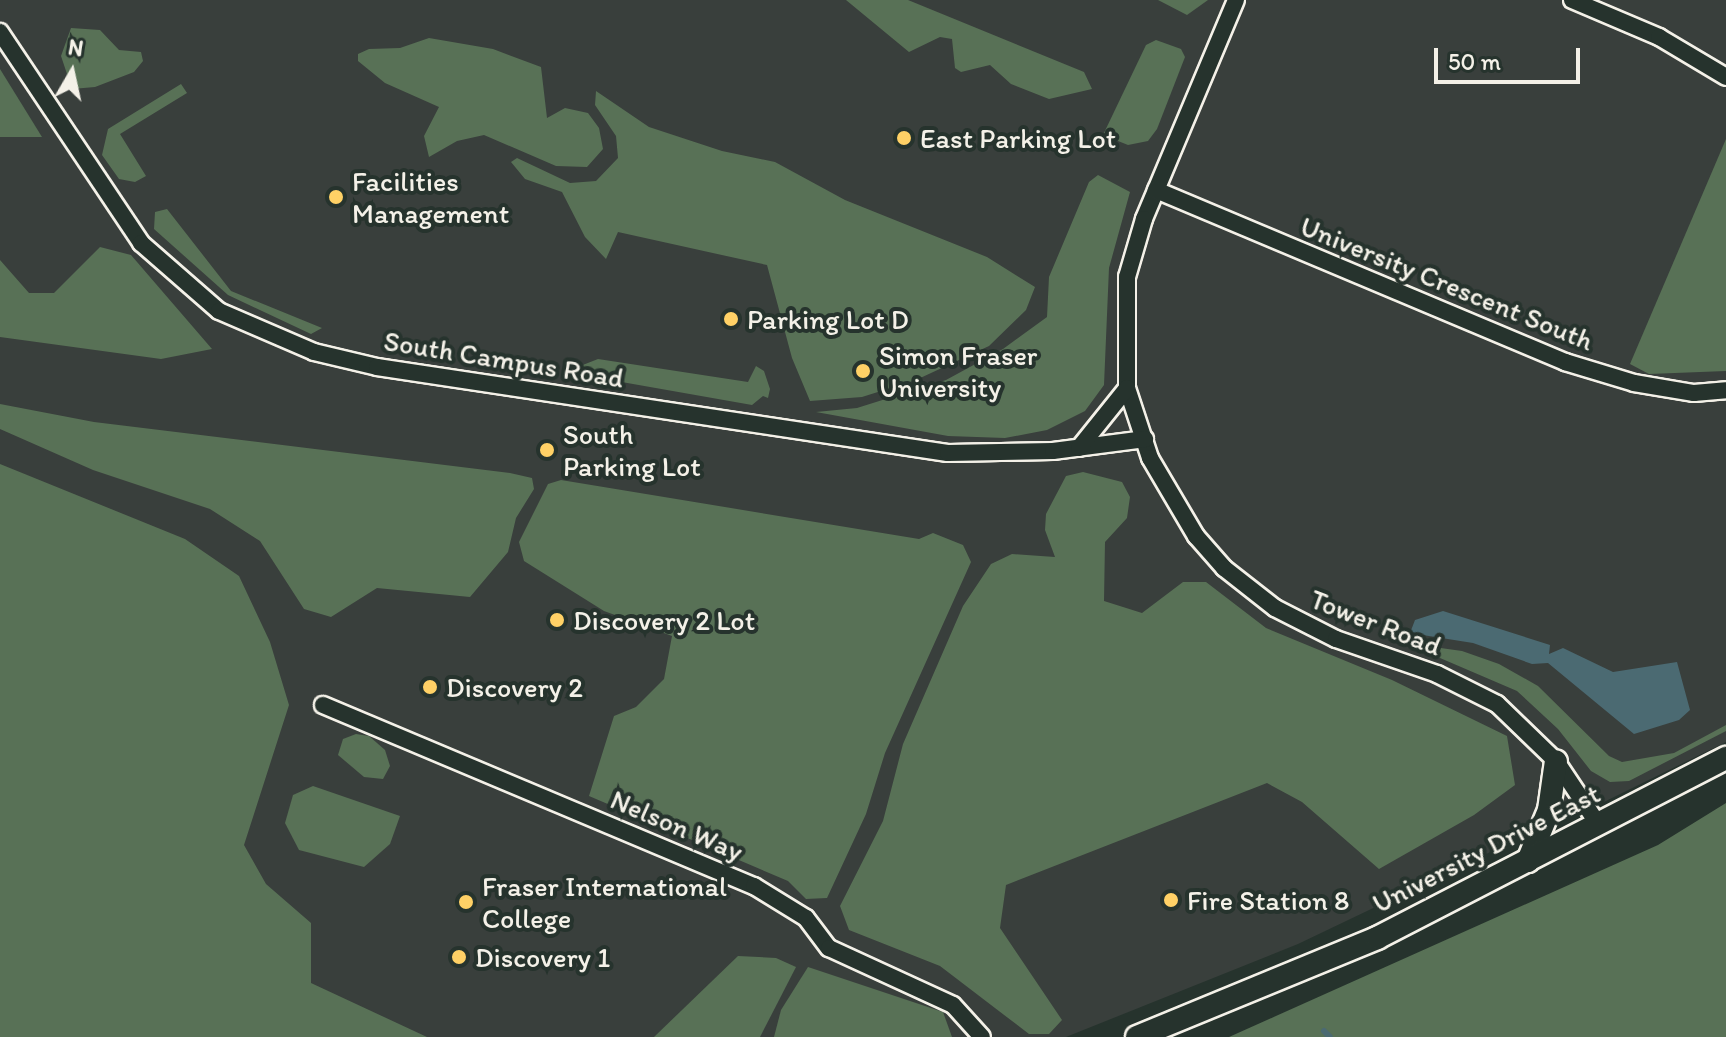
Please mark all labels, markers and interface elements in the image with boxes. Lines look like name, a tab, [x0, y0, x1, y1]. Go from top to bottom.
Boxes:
north arrow	[32, 32, 112, 112]
scale bar	[1438, 32, 1584, 82]
text: N	[66, 33, 85, 62]
text: 50 m	[1448, 47, 1501, 76]
place label: East Parking Lot	[920, 121, 1117, 155]
marker: East Parking Lot	[895, 129, 913, 147]
place label: Facilities Management	[352, 164, 509, 230]
marker: Facilities Management	[327, 188, 345, 206]
street label: University Crescent South	[1296, 209, 1598, 357]
place label: Parking Lot D	[747, 302, 909, 336]
marker: Parking Lot D	[722, 310, 740, 328]
street label: South Campus Road	[382, 324, 626, 394]
place label: Simon Fraser University	[879, 338, 1038, 404]
marker: Simon Fraser University	[854, 362, 872, 380]
place label: South Parking Lot	[563, 417, 701, 483]
marker: South Parking Lot	[538, 441, 556, 459]
street label: Tower Road	[1306, 582, 1446, 662]
place label: Discovery 2 Lot	[573, 603, 755, 637]
marker: Discovery 2 Lot	[548, 611, 566, 629]
place label: Discovery 2	[446, 670, 583, 704]
marker: Discovery 2	[421, 678, 439, 696]
street label: University Drive East	[1367, 776, 1605, 920]
street label: Nelson Way	[606, 782, 748, 868]
place label: Fraser International College	[482, 869, 725, 935]
place label: Fire Station 8	[1187, 883, 1349, 917]
marker: Fire Station 8	[1162, 891, 1180, 909]
marker: Fraser International College	[457, 893, 475, 911]
place label: Discovery 1	[475, 940, 610, 974]
marker: Discovery 1	[450, 948, 468, 966]

